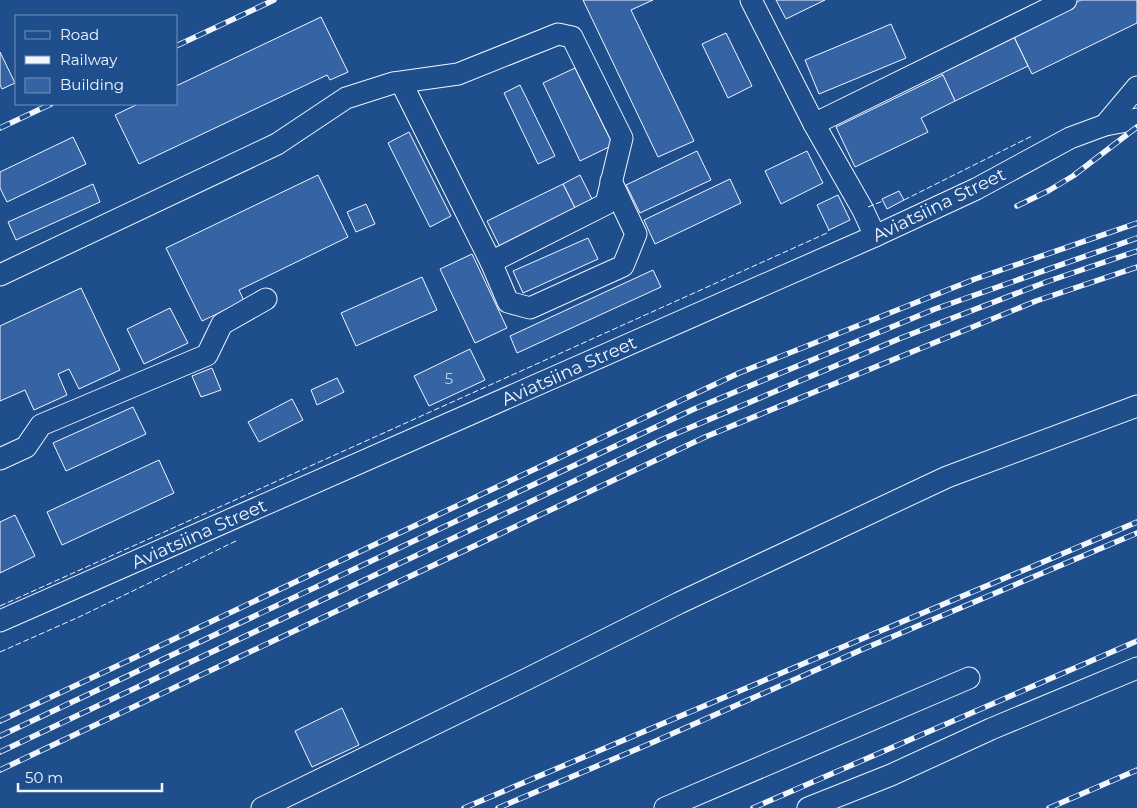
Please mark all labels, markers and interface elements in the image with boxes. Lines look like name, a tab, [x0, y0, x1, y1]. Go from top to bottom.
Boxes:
legend	[15, 15, 178, 105]
text: Road	[60, 25, 99, 44]
text: Railway	[60, 50, 118, 69]
text: Building	[60, 75, 124, 94]
street label: Aviatsiina Street	[869, 163, 1009, 247]
street label: Aviatsiina Street	[498, 331, 640, 411]
house number: 5	[445, 369, 453, 388]
street label: Aviatsiina Street	[128, 494, 270, 574]
scale bar	[18, 760, 161, 792]
text: 50 m	[25, 768, 63, 787]

